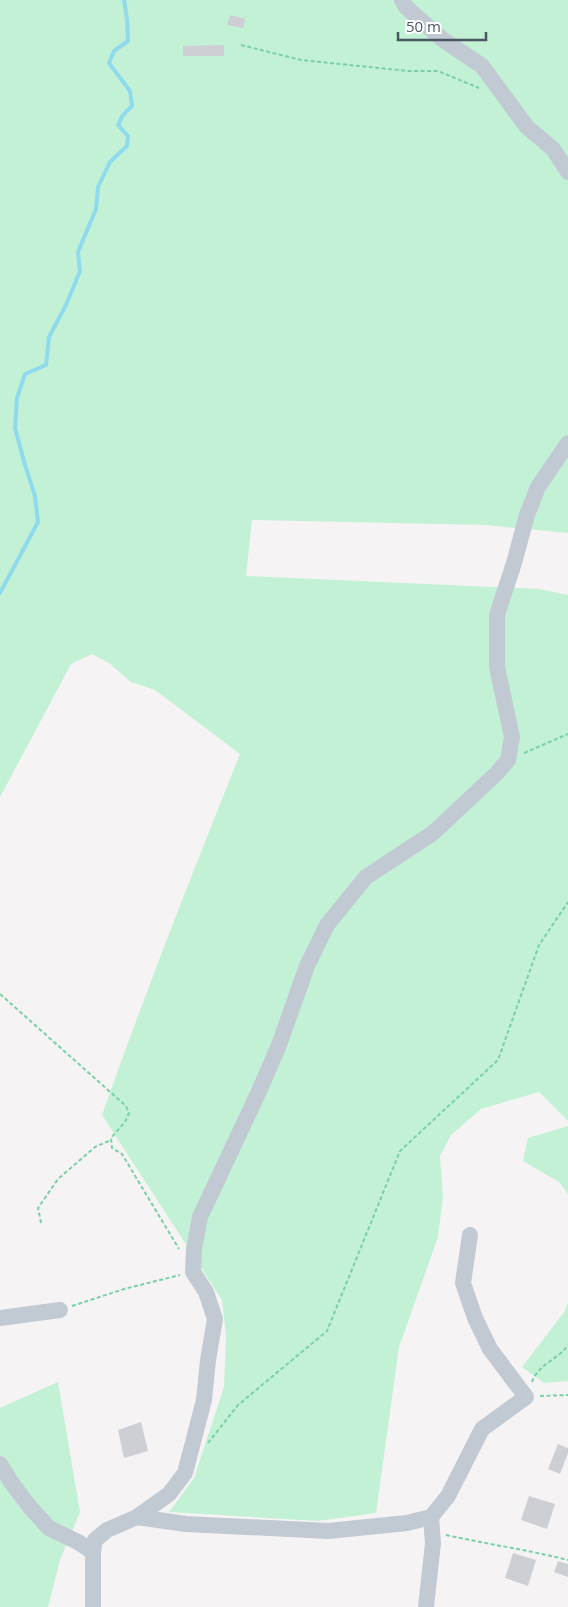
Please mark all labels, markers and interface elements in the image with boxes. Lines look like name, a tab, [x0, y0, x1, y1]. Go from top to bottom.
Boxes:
scale bar	[398, 10, 486, 42]
text: 50 m	[406, 16, 441, 36]

